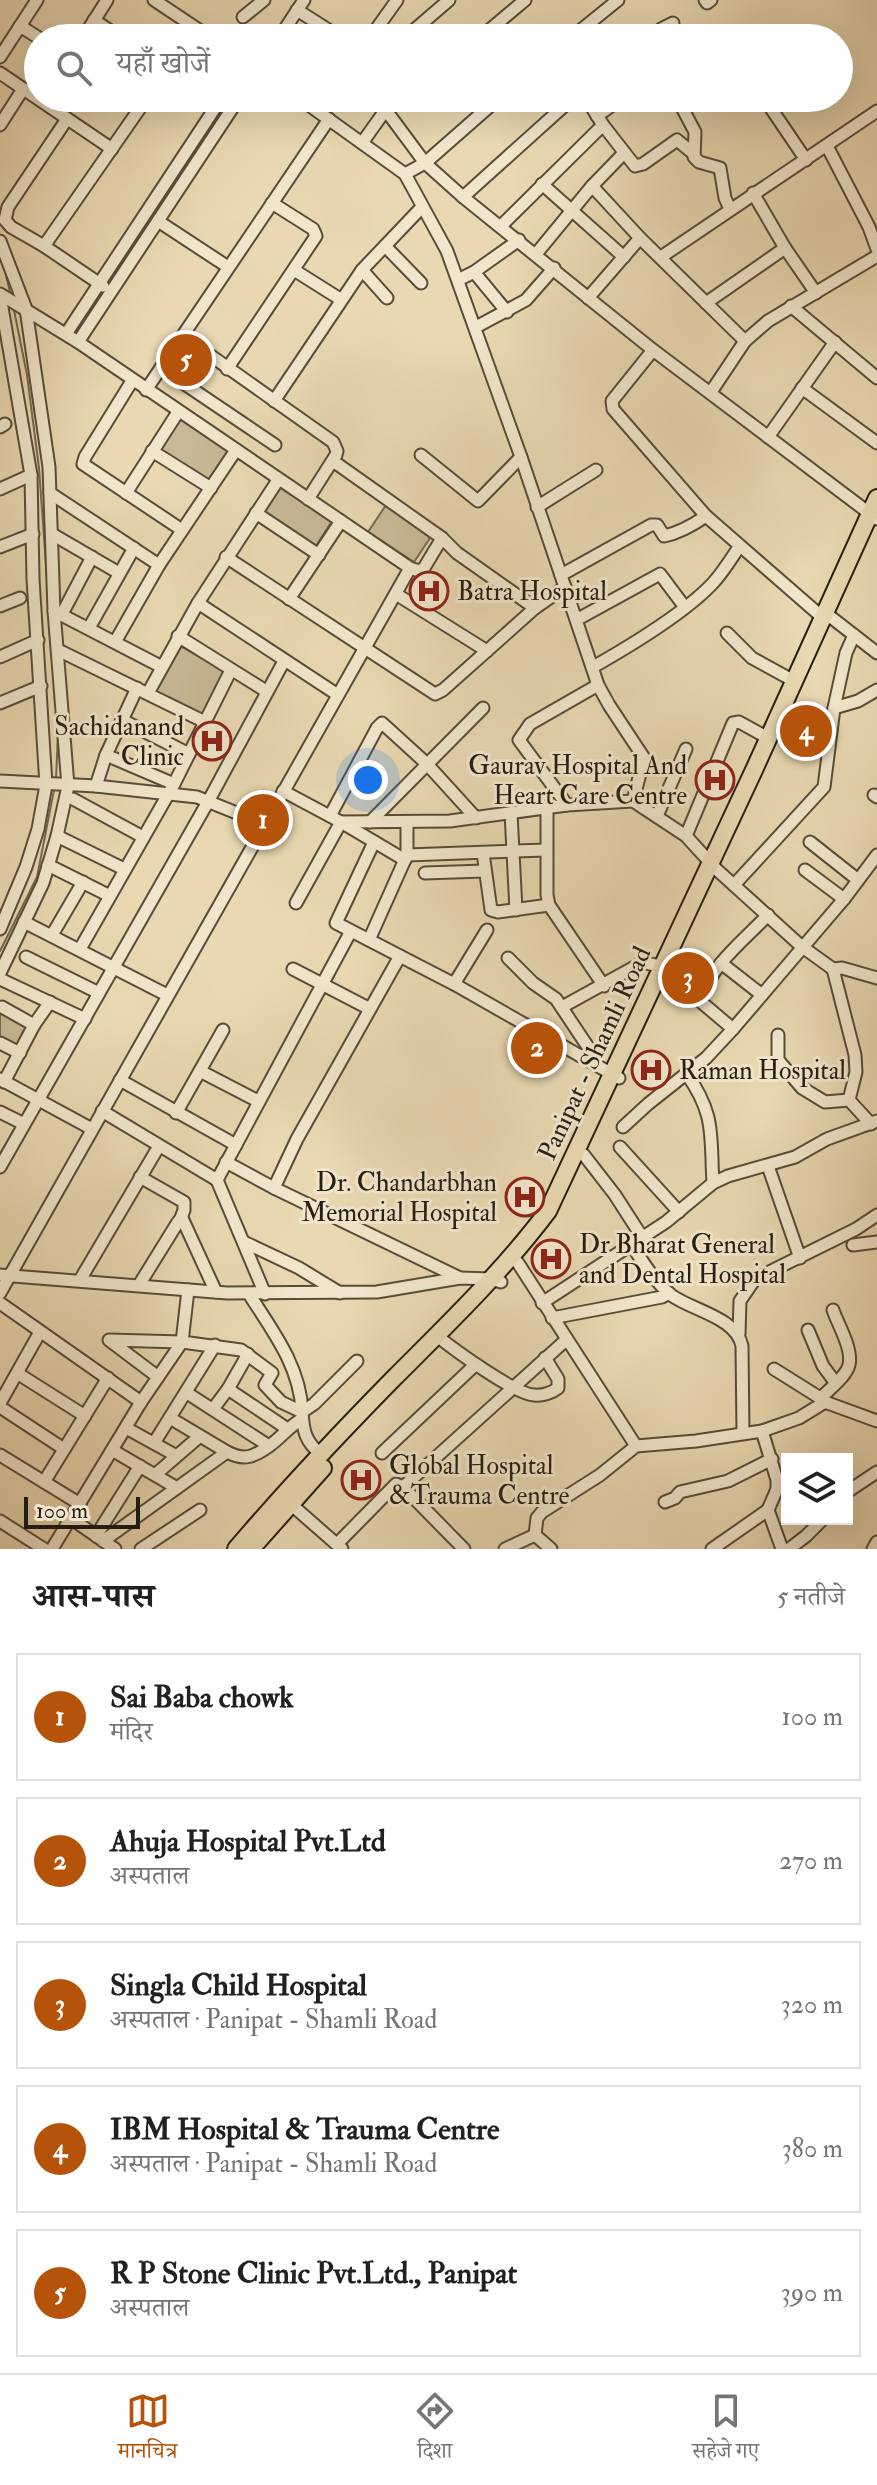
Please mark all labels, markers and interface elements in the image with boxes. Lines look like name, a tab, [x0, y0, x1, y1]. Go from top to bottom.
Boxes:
search box	[24, 24, 853, 112]
text: यहाँ खोजें	[116, 45, 210, 82]
icon: search	[52, 46, 96, 90]
pin: 5	[160, 330, 212, 390]
hospital icon: Batra Hospital	[408, 570, 450, 612]
place label: Batra Hospital	[457, 576, 607, 609]
pin: 4	[780, 701, 832, 761]
place label: Sachidanand Clinic	[54, 711, 184, 773]
hospital icon: Sachidanand Clinic	[191, 720, 233, 762]
place label: Gaurav Hospital And Heart Care Centre	[468, 750, 687, 812]
hospital icon: Gaurav Hospital And Heart Care Centre	[694, 759, 736, 801]
your location	[348, 760, 388, 800]
pin: 1	[237, 790, 289, 850]
street label: Panipat - Shamli Road	[531, 941, 659, 1166]
pin: 3	[662, 948, 714, 1008]
pin: 2	[511, 1018, 563, 1078]
hospital icon: Raman Hospital	[630, 1049, 672, 1091]
place label: Raman Hospital	[679, 1055, 846, 1088]
place label: Dr. Chandarbhan Memorial Hospital	[301, 1167, 497, 1230]
hospital icon: Dr. Chandarbhan Memorial Hospital	[504, 1176, 546, 1218]
place label: Dr Bharat General and Dental Hospital	[579, 1229, 786, 1292]
hospital icon: Dr Bharat General and Dental Hospital	[530, 1238, 572, 1280]
place label: Global Hospital &Trauma Centre	[389, 1450, 570, 1512]
map controls	[781, 1453, 853, 1525]
button: layers	[781, 1453, 853, 1525]
hospital icon: Global Hospital &Trauma Centre	[340, 1459, 382, 1501]
scale bar	[24, 1493, 140, 1529]
text: 100 m	[36, 1497, 88, 1525]
text: आस-पास	[32, 1575, 155, 1618]
text: 5 नतीजे	[777, 1581, 845, 1613]
text: Sai Baba chowk	[110, 1679, 294, 1716]
text: 1	[55, 1701, 65, 1733]
text: 100 m	[782, 1701, 843, 1733]
text: मंदिर	[110, 1716, 153, 1748]
text: Ahuja Hospital Pvt.Ltd	[110, 1823, 386, 1860]
text: 2	[53, 1845, 67, 1877]
text: 270 m	[779, 1845, 843, 1877]
text: अस्पताल	[110, 1860, 189, 1892]
text: Singla Child Hospital	[110, 1967, 367, 2004]
text: 3	[55, 1989, 65, 2021]
text: 320 m	[781, 1989, 843, 2021]
text: अस्पताल · Panipat - Shamli Road	[110, 2004, 437, 2036]
text: IBM Hospital & Trauma Centre	[110, 2111, 499, 2148]
text: 4	[53, 2133, 67, 2165]
text: 380 m	[782, 2133, 843, 2165]
text: अस्पताल · Panipat - Shamli Road	[110, 2148, 437, 2180]
text: R P Stone Clinic Pvt.Ltd., Panipat	[110, 2255, 517, 2292]
text: 5	[54, 2277, 66, 2309]
text: 390 m	[781, 2277, 843, 2309]
text: अस्पताल	[110, 2292, 189, 2324]
tab: मानचित्र	[118, 2389, 177, 2472]
tab: दिशा	[413, 2389, 457, 2472]
tab: सहेजे गए	[692, 2389, 759, 2472]

